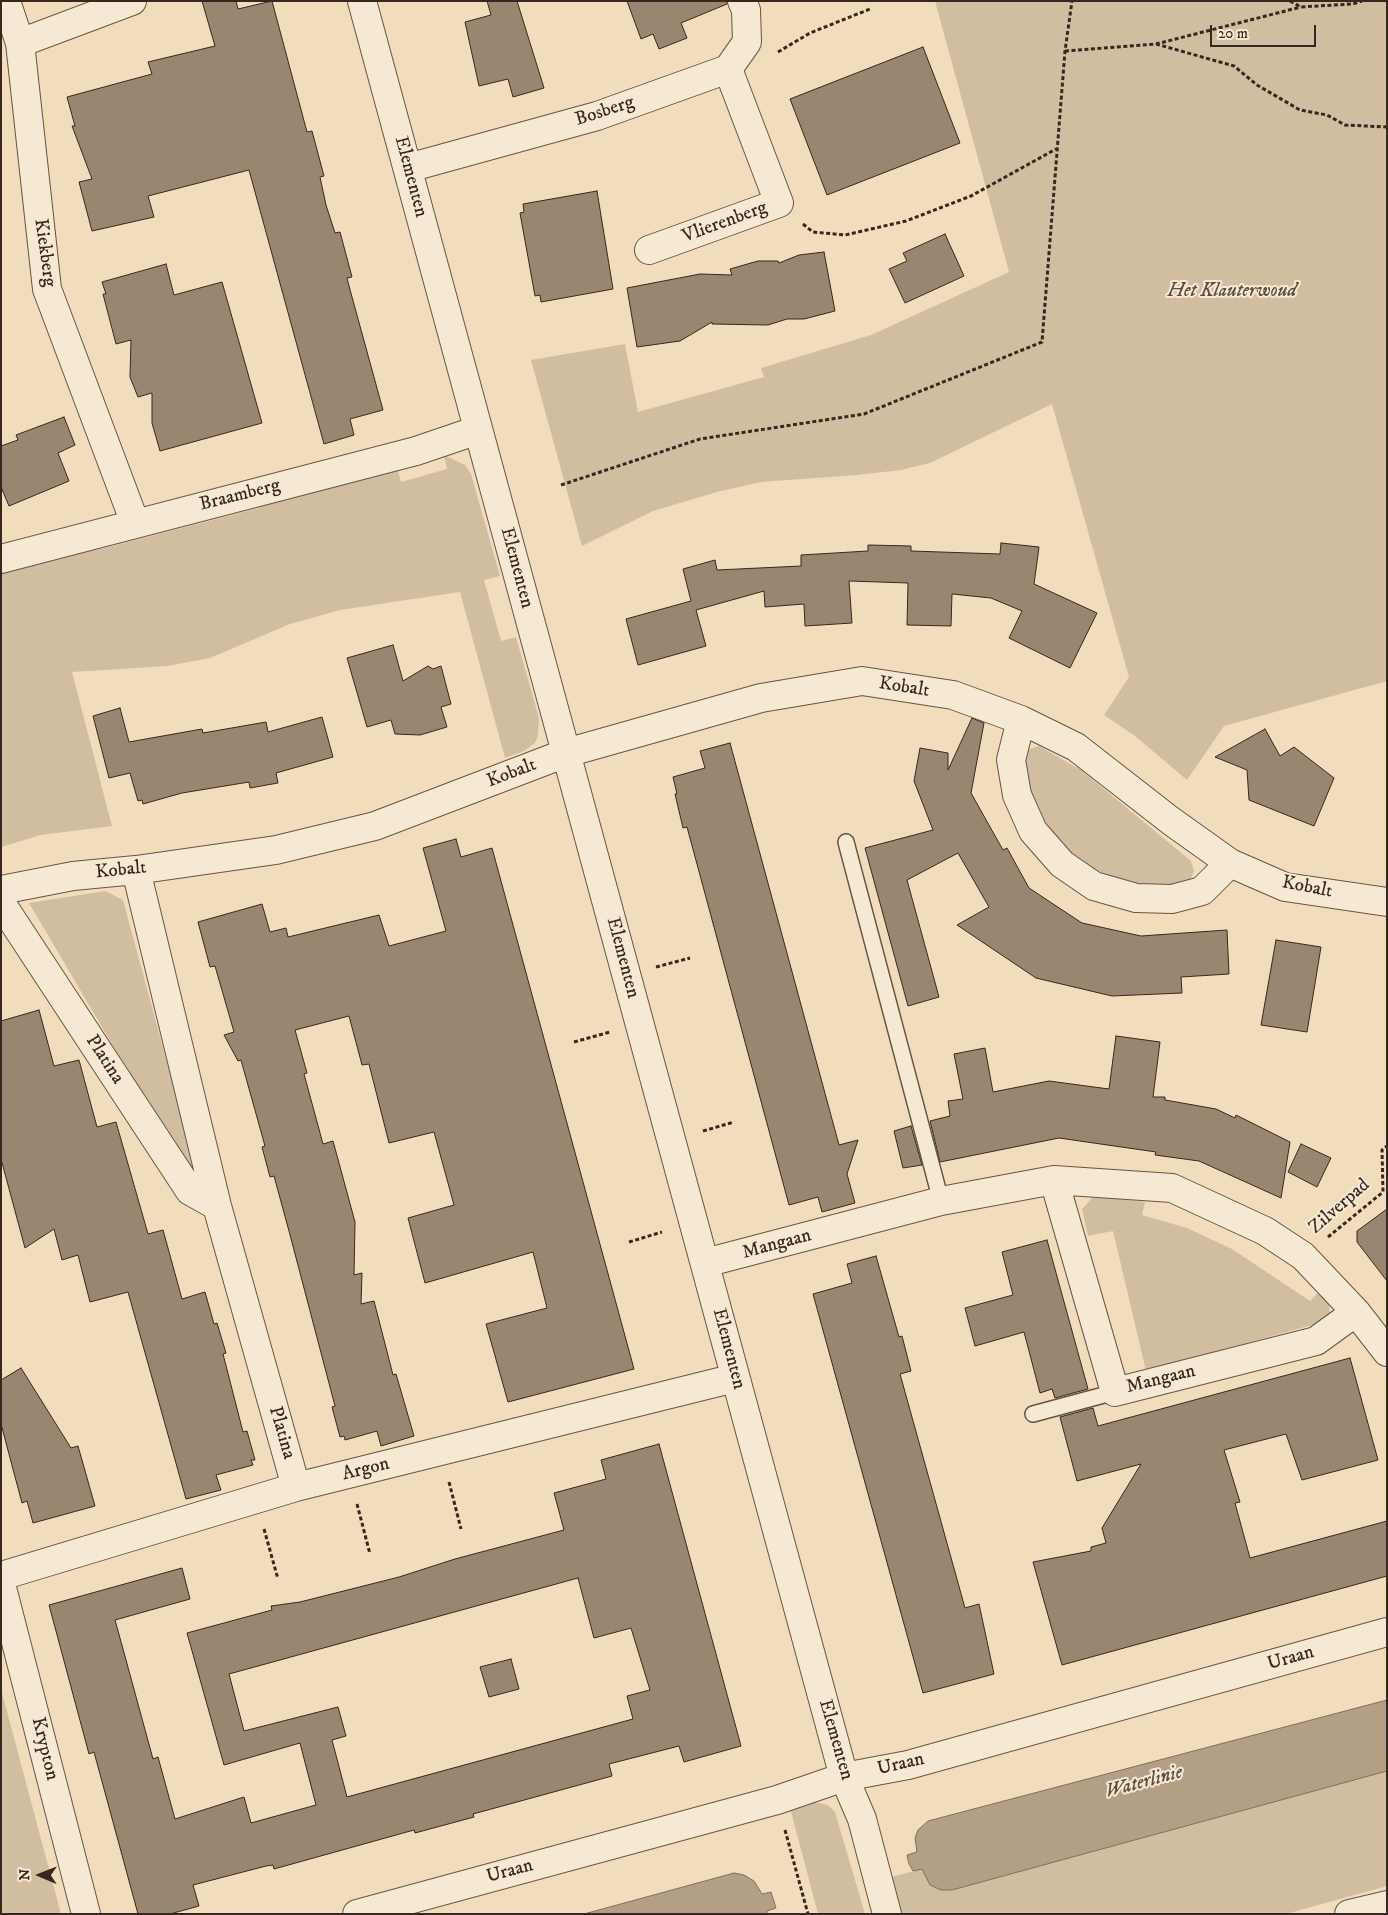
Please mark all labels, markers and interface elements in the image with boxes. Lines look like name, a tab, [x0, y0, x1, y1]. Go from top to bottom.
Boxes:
scale bar	[1213, 15, 1319, 47]
text: 20 m	[1218, 24, 1248, 43]
street label: Bosberg	[573, 92, 637, 132]
street label: Elementen	[388, 134, 432, 220]
street label: Vlierenberg	[679, 197, 771, 249]
street label: Kiekberg	[28, 217, 60, 289]
park label: Het Klauterwoud	[1167, 281, 1297, 303]
street label: Braamberg	[197, 475, 283, 517]
street label: Elementen	[494, 525, 538, 611]
street label: Kobalt	[877, 673, 931, 703]
street label: Kobalt	[484, 754, 540, 794]
street label: Kobalt	[94, 857, 148, 885]
street label: Kobalt	[1280, 872, 1334, 904]
street label: Elementen	[600, 915, 644, 1001]
street label: Platina	[80, 1031, 128, 1089]
street label: Zilverpad	[1305, 1174, 1375, 1240]
street label: Mangaan	[740, 1225, 814, 1265]
street label: Elementen	[706, 1306, 750, 1392]
street label: Mangaan	[1124, 1360, 1198, 1400]
street label: Platina	[263, 1404, 299, 1462]
street label: Argon	[340, 1453, 392, 1487]
street label: Uraan	[1265, 1642, 1317, 1676]
street label: Elementen	[813, 1697, 857, 1783]
street label: Krypton	[25, 1715, 63, 1783]
street label: Uraan	[875, 1749, 927, 1781]
water label: Waterlinie	[1103, 1761, 1185, 1805]
north arrow	[15, 1850, 65, 1900]
street label: Uraan	[484, 1855, 536, 1889]
text: N	[16, 1869, 34, 1881]

